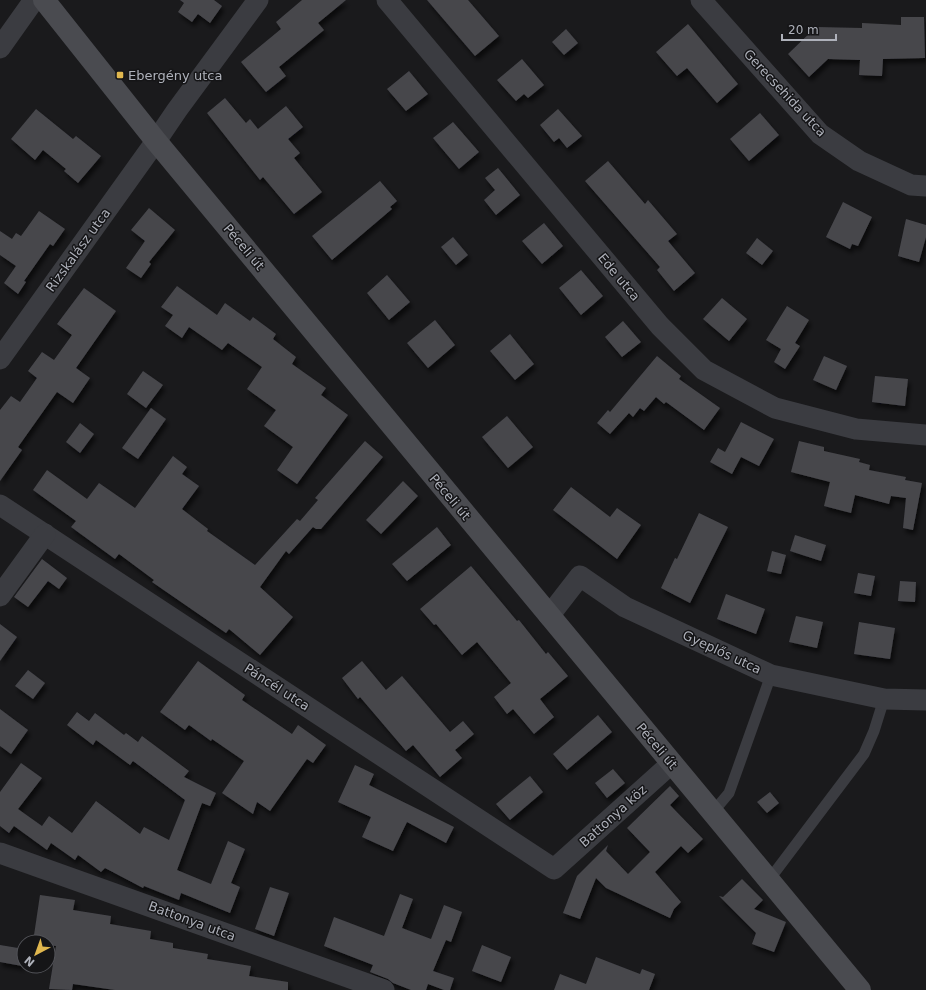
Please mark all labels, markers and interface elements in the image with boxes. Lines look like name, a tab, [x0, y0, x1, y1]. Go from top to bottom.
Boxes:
scale bar	[782, 16, 836, 42]
text: 20 m	[788, 23, 819, 37]
street label: Gerecsehida utca	[741, 46, 829, 140]
place label: Ebergény utca	[128, 68, 222, 83]
marker: Ebergény utca	[115, 70, 125, 80]
street label: Rizskalász utca	[43, 205, 113, 295]
street label: Péceli út	[221, 221, 267, 273]
street label: Ede utca	[595, 250, 643, 304]
street label: Péceli út	[427, 471, 473, 523]
street label: Gyeplős utca	[680, 627, 764, 677]
street label: Páncél utca	[242, 660, 312, 714]
street label: Péceli út	[634, 720, 680, 772]
street label: Battonya köz	[576, 782, 650, 850]
street label: Battonya utca	[146, 898, 238, 944]
north arrow	[16, 934, 56, 974]
text: N	[22, 953, 38, 969]

